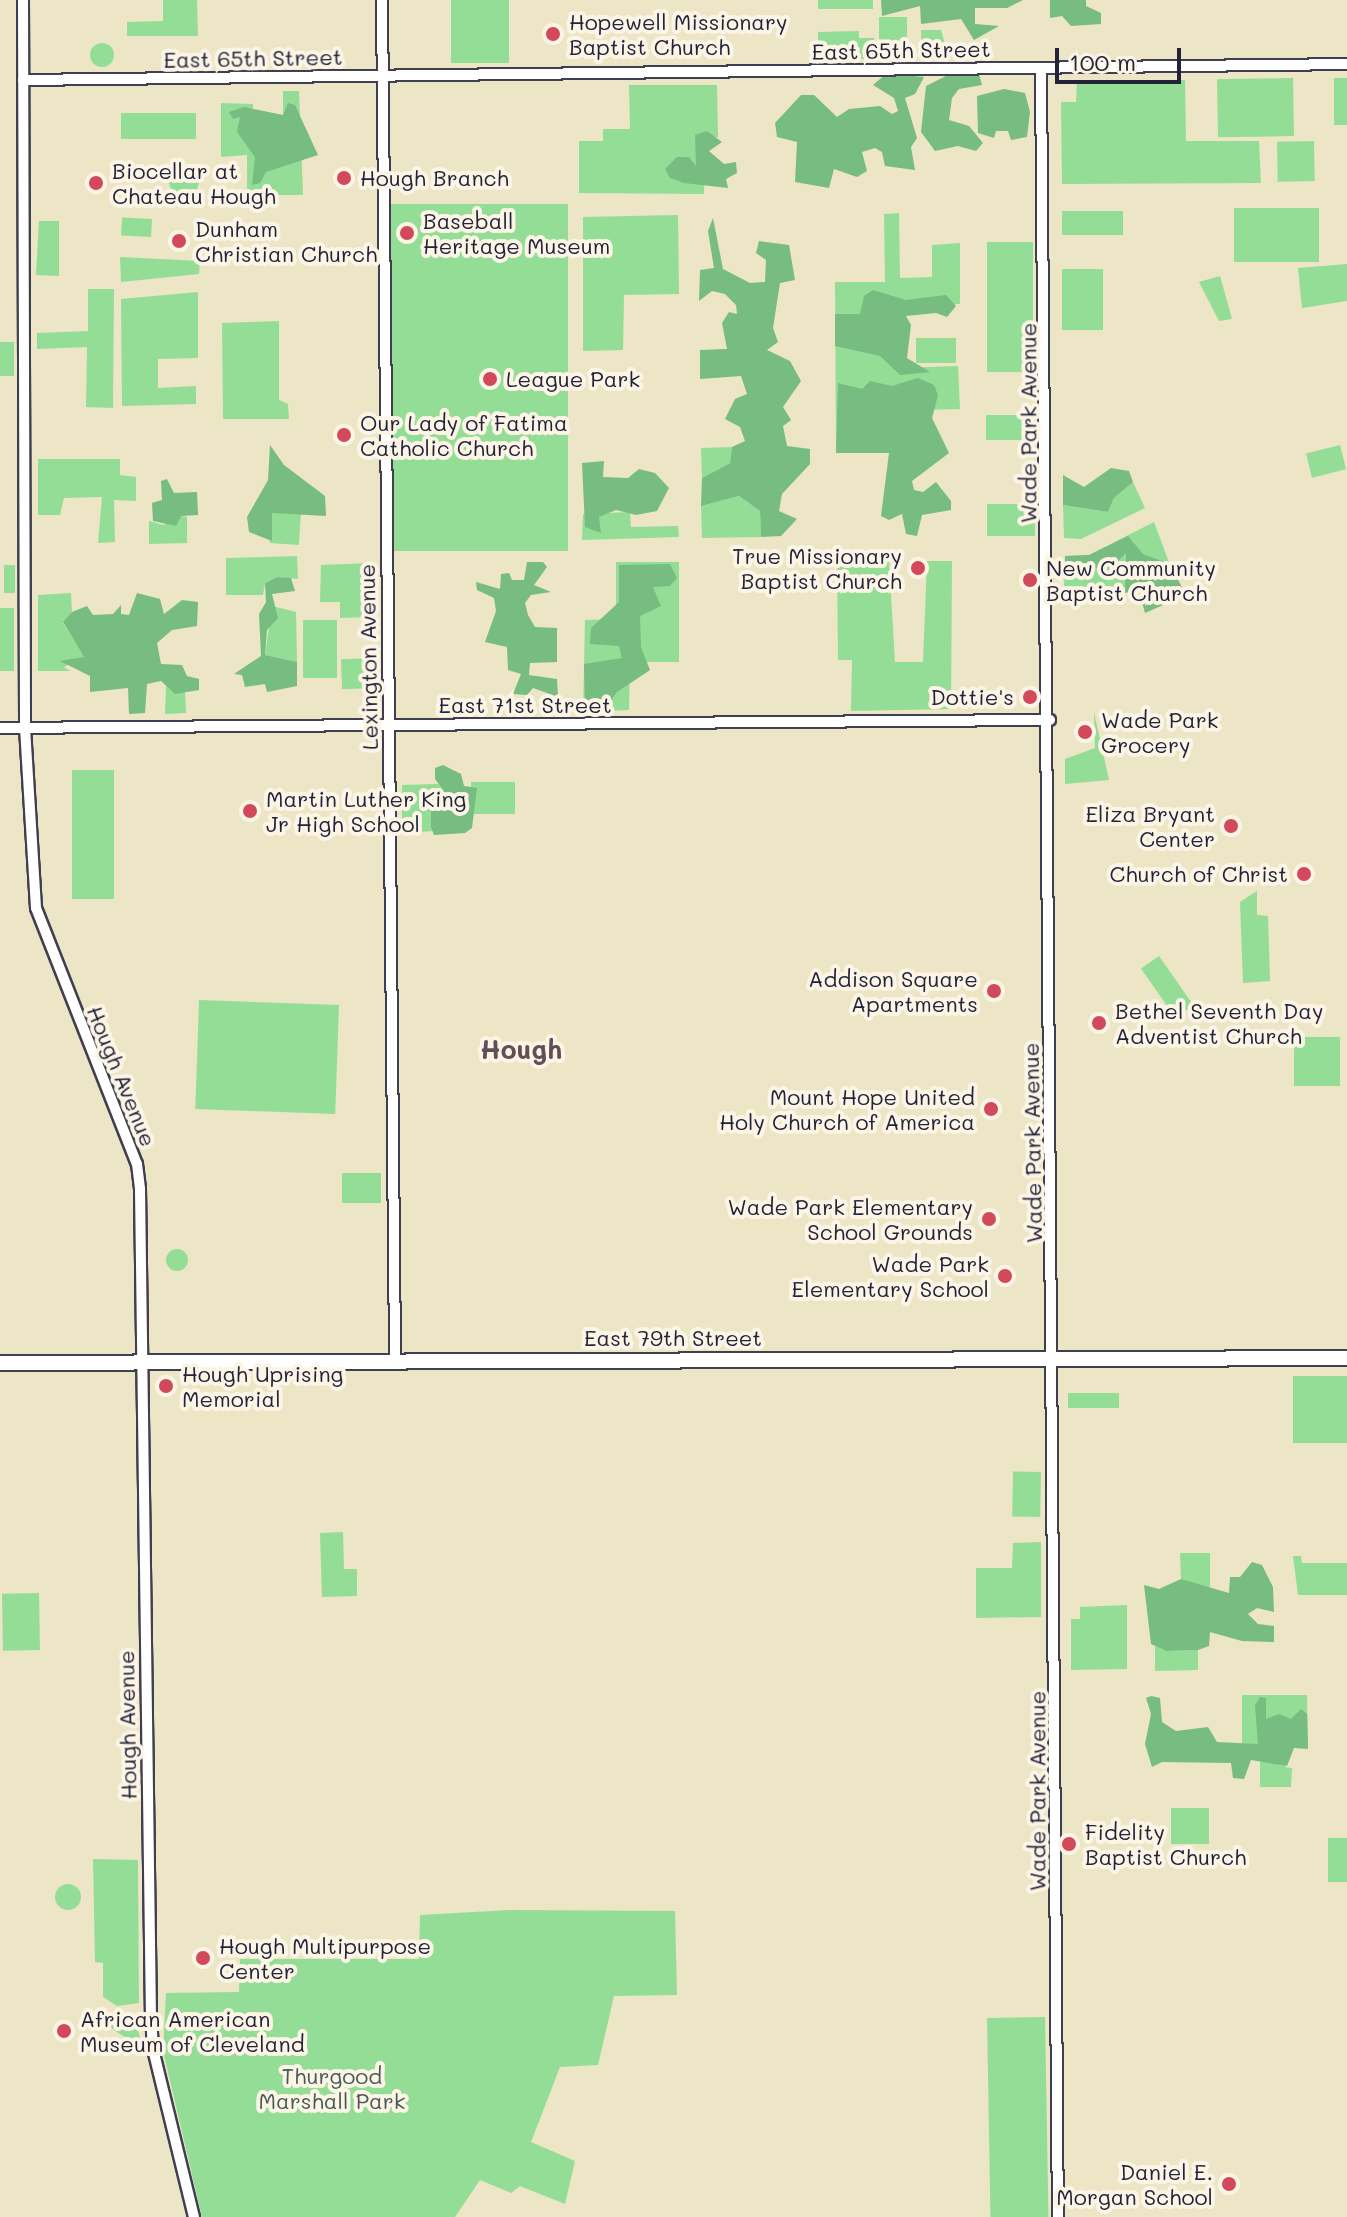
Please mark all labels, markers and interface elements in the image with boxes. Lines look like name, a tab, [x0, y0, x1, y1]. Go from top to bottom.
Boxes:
place label: Hopewell Missionary Baptist Church	[569, 8, 788, 60]
marker: Hopewell Missionary Baptist Church	[544, 25, 562, 43]
scale bar	[1059, 32, 1185, 82]
street label: East 65th Street	[811, 35, 991, 65]
street label: East 65th Street	[163, 43, 343, 73]
text: 100 m	[1069, 46, 1136, 77]
place label: Biocellar at Chateau Hough	[112, 157, 276, 208]
place label: Hough Branch	[360, 165, 509, 191]
marker: Hough Branch	[335, 169, 353, 187]
marker: Biocellar at Chateau Hough	[87, 174, 105, 192]
place label: Baseball Heritage Museum	[423, 207, 610, 258]
place label: Dunham Christian Church	[195, 215, 377, 266]
marker: Baseball Heritage Museum	[398, 224, 416, 242]
marker: Dunham Christian Church	[170, 232, 188, 250]
street label: Wade Park Avenue	[1015, 323, 1041, 523]
place label: League Park	[506, 366, 640, 392]
marker: League Park	[481, 370, 499, 388]
place label: Our Lady of Fatima Catholic Church	[360, 409, 568, 460]
marker: Our Lady of Fatima Catholic Church	[335, 426, 353, 444]
place label: True Missionary Baptist Church	[732, 542, 902, 594]
place label: New Community Baptist Church	[1046, 554, 1216, 606]
marker: True Missionary Baptist Church	[909, 559, 927, 577]
street label: Lexington Avenue	[353, 564, 383, 750]
marker: New Community Baptist Church	[1021, 571, 1039, 589]
place label: Dottie's	[931, 684, 1014, 710]
marker: Dottie's	[1021, 688, 1039, 706]
street label: East 71st Street	[438, 692, 612, 718]
place label: Wade Park Grocery	[1101, 706, 1219, 758]
marker: Wade Park Grocery	[1076, 723, 1094, 741]
place label: Martin Luther King Jr High School	[266, 785, 466, 836]
place label: Eliza Bryant Center	[1085, 800, 1215, 852]
marker: Martin Luther King Jr High School	[241, 802, 259, 820]
marker: Eliza Bryant Center	[1222, 817, 1240, 835]
place label: Church of Christ	[1110, 861, 1288, 887]
marker: Church of Christ	[1295, 865, 1313, 883]
place label: Addison Square Apartments	[808, 965, 978, 1016]
marker: Addison Square Apartments	[985, 982, 1003, 1000]
place label: Bethel Seventh Day Adventist Church	[1115, 997, 1323, 1048]
street label: Hough Avenue	[82, 1002, 162, 1150]
marker: Bethel Seventh Day Adventist Church	[1090, 1014, 1108, 1032]
district label: Hough	[480, 1034, 562, 1066]
street label: Wade Park Avenue	[1017, 1042, 1047, 1244]
place label: Mount Hope United Holy Church of America	[719, 1083, 975, 1134]
marker: Mount Hope United Holy Church of America	[982, 1100, 1000, 1118]
place label: Wade Park Elementary School Grounds	[727, 1193, 973, 1244]
marker: Wade Park Elementary School Grounds	[980, 1210, 998, 1228]
place label: Wade Park Elementary School	[792, 1250, 989, 1302]
marker: Wade Park Elementary School	[996, 1267, 1014, 1285]
street label: East 79th Street	[584, 1325, 762, 1351]
place label: Hough Uprising Memorial	[182, 1360, 343, 1412]
marker: Hough Uprising Memorial	[157, 1377, 175, 1395]
street label: Hough Avenue	[113, 1650, 141, 1800]
street label: Wade Park Avenue	[1024, 1691, 1050, 1891]
place label: Fidelity Baptist Church	[1085, 1818, 1246, 1870]
marker: Fidelity Baptist Church	[1060, 1835, 1078, 1853]
place label: Hough Multipurpose Center	[219, 1932, 431, 1984]
marker: Hough Multipurpose Center	[194, 1949, 212, 1967]
place label: African American Museum of Cleveland	[80, 2005, 305, 2056]
marker: African American Museum of Cleveland	[55, 2022, 73, 2040]
park label: Thurgood Marshall Park	[258, 2062, 406, 2114]
place label: Daniel E. Morgan School	[1056, 2158, 1213, 2210]
marker: Daniel E. Morgan School	[1220, 2175, 1238, 2193]

